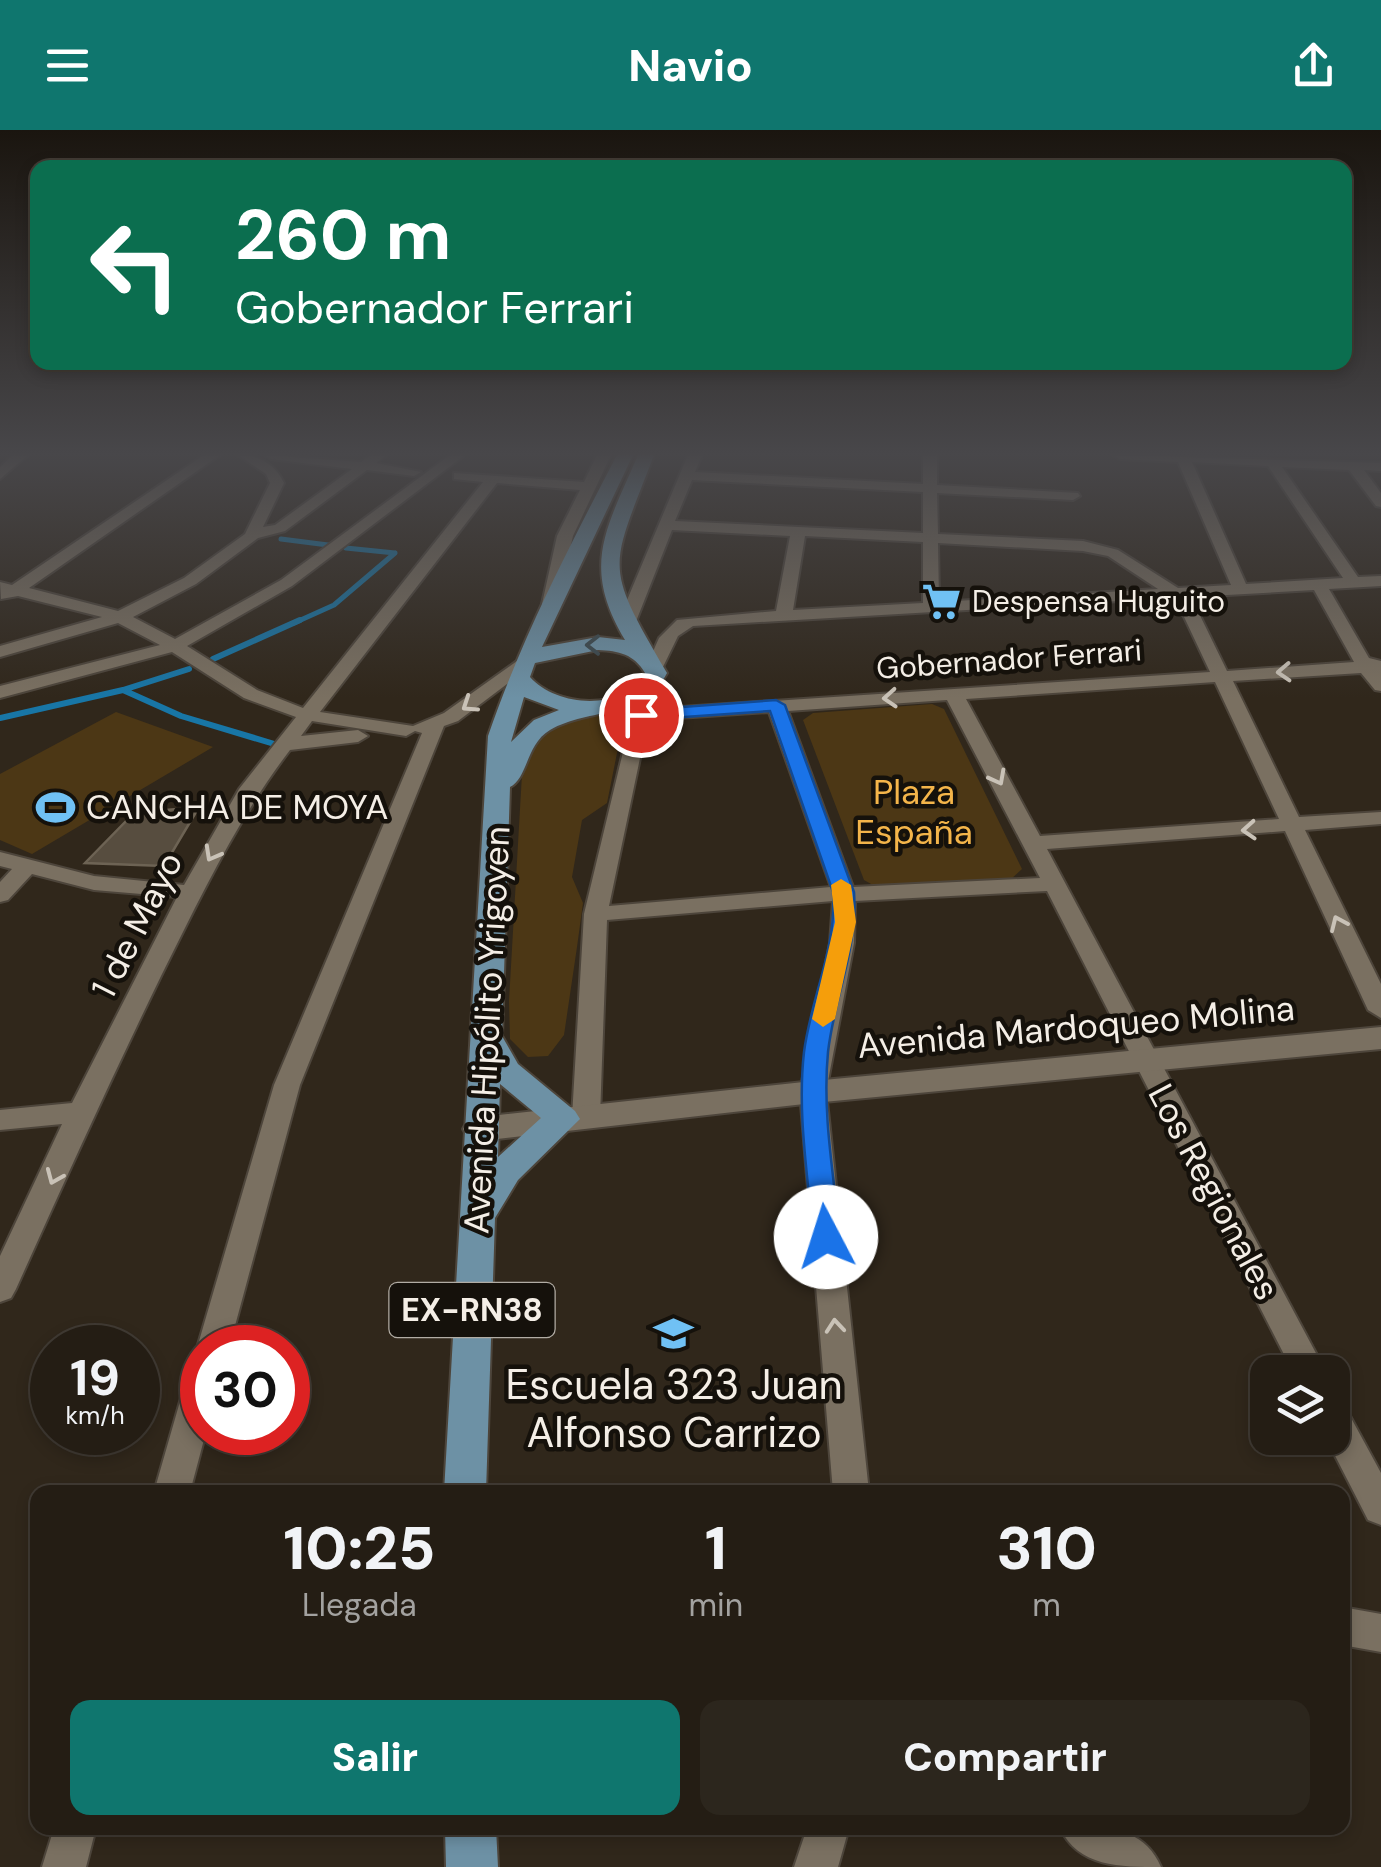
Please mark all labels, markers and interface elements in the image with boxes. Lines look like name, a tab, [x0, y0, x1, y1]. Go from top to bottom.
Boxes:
text: Navio	[628, 36, 753, 95]
icon: menu	[40, 38, 95, 93]
icon: share	[1286, 38, 1341, 93]
text: 260 m	[235, 190, 451, 281]
icon: left	[70, 200, 200, 330]
text: Gobernador Ferrari	[235, 278, 634, 337]
supermarket icon: Despensa Huguito	[921, 580, 963, 622]
place label: Despensa Huguito	[972, 582, 1225, 621]
street label: Gobernador Ferrari	[875, 630, 1143, 688]
one-way arrow	[584, 634, 600, 656]
one-way arrow	[1275, 661, 1291, 682]
pin	[599, 673, 684, 758]
one-way arrow	[881, 687, 897, 708]
icon: arrive	[614, 688, 669, 743]
one-way arrow	[461, 693, 480, 711]
one-way arrow	[986, 768, 1006, 786]
park label: Plaza España	[855, 769, 973, 855]
place label: CANCHA DE MOYA	[86, 784, 388, 830]
sports icon: CANCHA DE MOYA	[35, 786, 77, 828]
one-way arrow	[1241, 819, 1257, 840]
street label: Avenida Hipólito Yrigoyen	[453, 825, 521, 1235]
one-way arrow	[205, 843, 224, 862]
street label: 1 de Mayo	[81, 844, 193, 1006]
one-way arrow	[1330, 915, 1350, 933]
street label: Avenida Mardoqueo Molina	[856, 985, 1296, 1069]
street label: Los Regionales	[1138, 1076, 1290, 1308]
one-way arrow	[45, 1167, 65, 1185]
position arrow	[774, 1185, 878, 1289]
road number: EX-RN38	[390, 1283, 554, 1337]
school or university icon: Escuela 323 Juan Alfonso Carrizo	[653, 1312, 695, 1354]
one-way arrow	[825, 1317, 846, 1333]
speed limit sign: 30	[180, 1325, 310, 1455]
text: 19	[70, 1345, 120, 1411]
map controls	[1250, 1355, 1350, 1455]
button: layers	[1250, 1355, 1350, 1455]
place label: Escuela 323 Juan Alfonso Carrizo	[505, 1357, 843, 1460]
text: km/h	[65, 1399, 125, 1432]
text: 10:25	[283, 1509, 435, 1588]
text: 1	[705, 1509, 727, 1588]
text: 310	[996, 1509, 1097, 1588]
text: Llegada	[302, 1584, 417, 1626]
text: min	[689, 1584, 743, 1626]
text: m	[1032, 1584, 1061, 1626]
button: Salir	[70, 1700, 680, 1815]
button: Compartir	[700, 1700, 1310, 1815]

